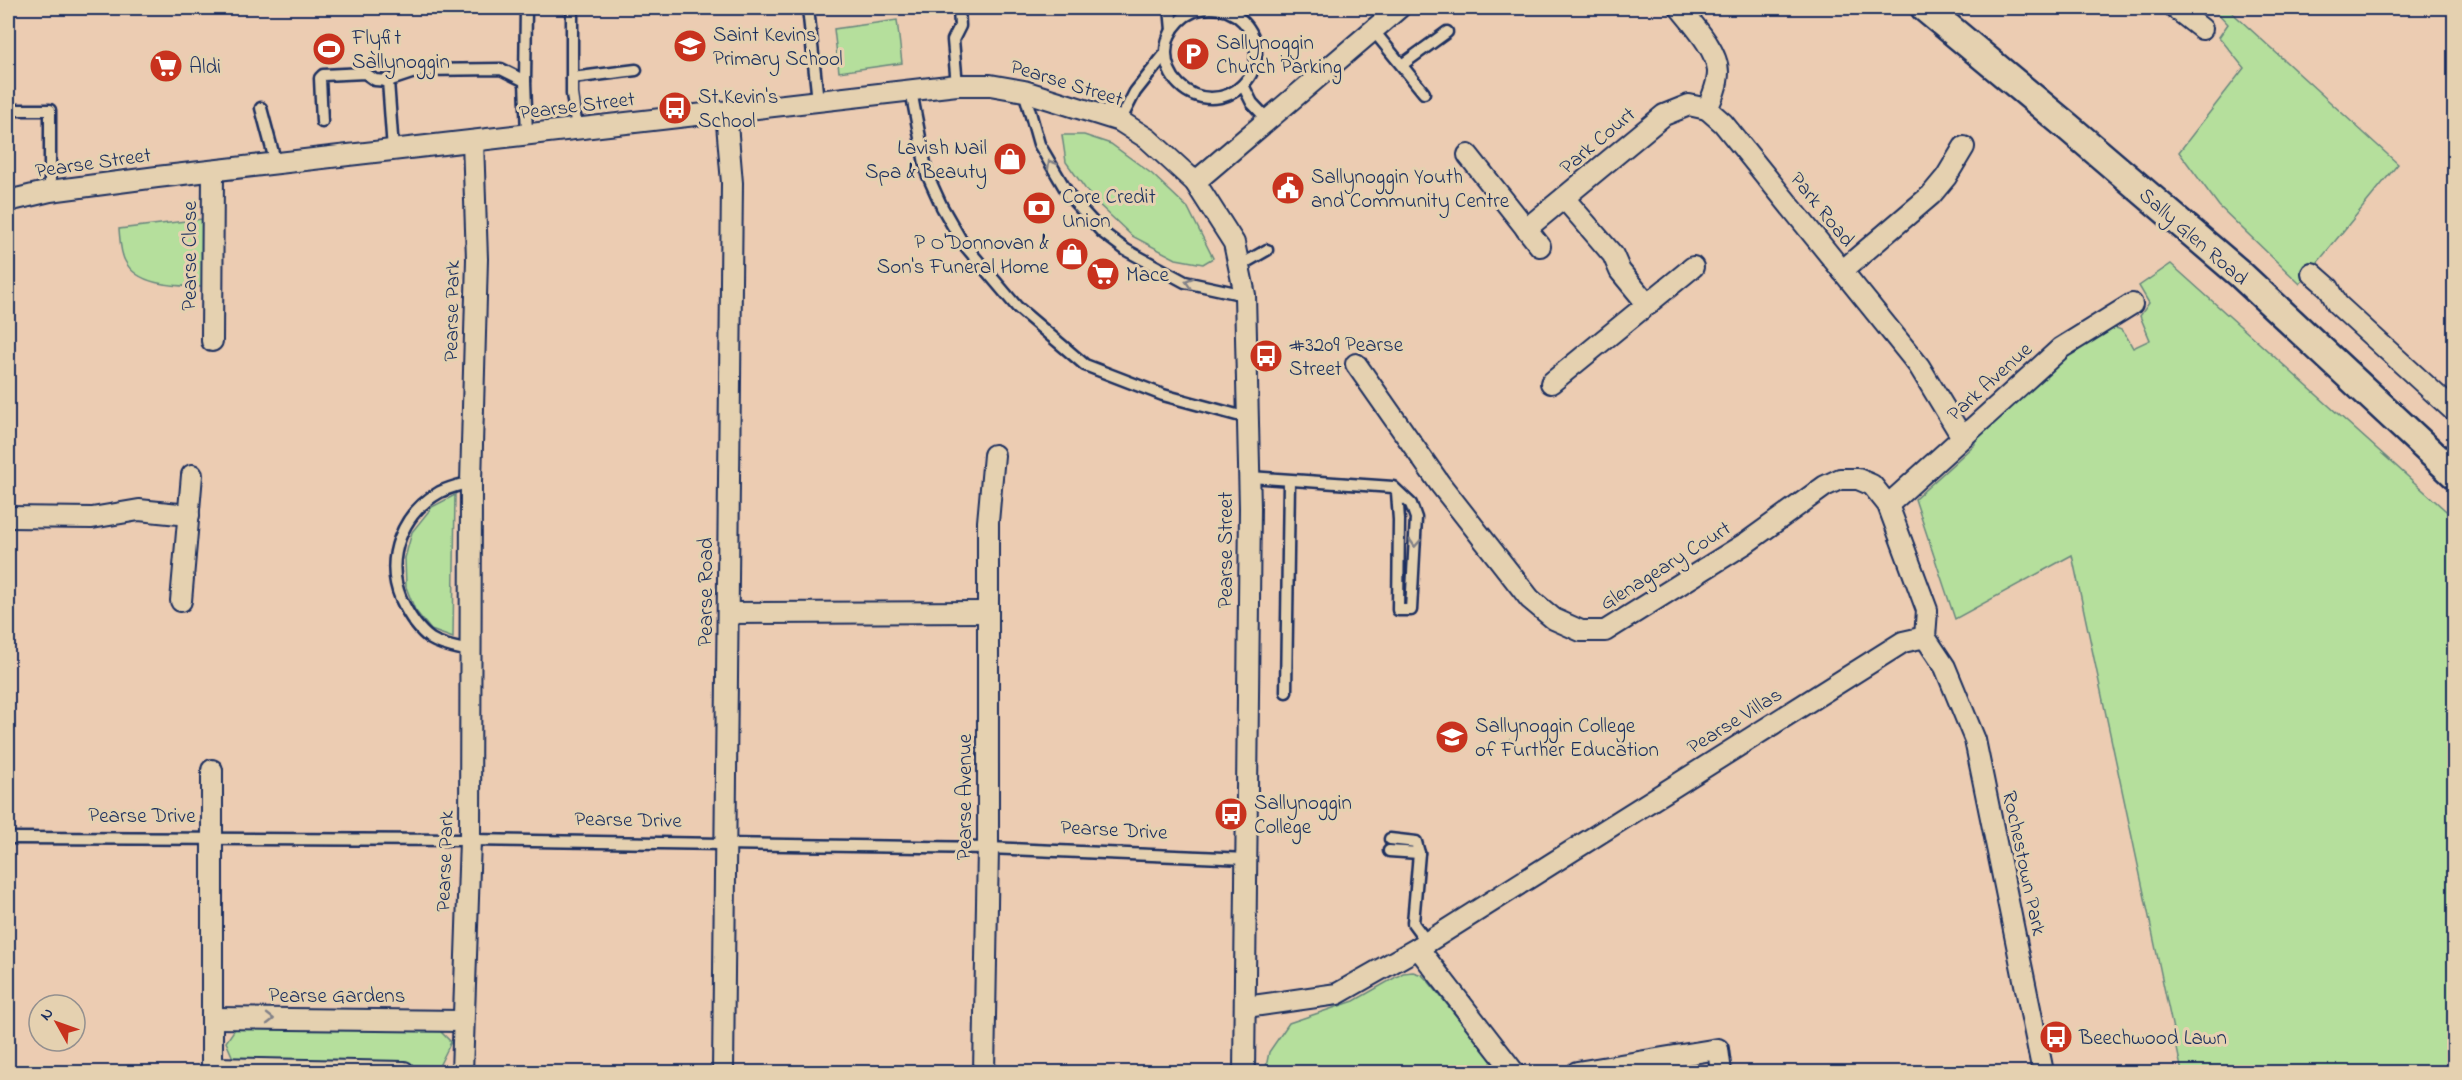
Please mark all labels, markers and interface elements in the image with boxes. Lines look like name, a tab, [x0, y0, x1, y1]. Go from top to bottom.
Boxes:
place label: Saint Kevins Primary School	[713, 21, 843, 77]
place label: Flyfit Sallynoggin	[351, 24, 450, 80]
school or university icon: Saint Kevins Primary School	[672, 28, 708, 64]
place label: Sallynoggin Church Parking	[1216, 29, 1342, 85]
sports icon: Flyfit Sallynoggin	[311, 31, 347, 67]
parking icon: Sallynoggin Church Parking	[1175, 36, 1211, 72]
supermarket icon: Aldi	[148, 48, 184, 84]
place label: Aldi	[189, 53, 221, 83]
street label: Pearse Street	[1006, 53, 1126, 115]
place label: St Kevin's School	[698, 83, 779, 137]
street label: Pearse Street	[518, 85, 637, 129]
bus stop icon: St Kevin's School	[657, 90, 693, 126]
street label: Park Court	[1554, 101, 1643, 182]
place label: Lavish Nail Spa & Beauty	[865, 134, 987, 190]
street label: Pearse Street	[34, 141, 153, 187]
shop icon: Lavish Nail Spa & Beauty	[992, 141, 1028, 177]
one-way arrow	[1046, 160, 1058, 170]
place label: Sallynoggin Youth and Community Centre	[1311, 163, 1510, 219]
street label: Park Road	[1782, 166, 1861, 254]
public building icon: Sallynoggin Youth and Community Centre	[1270, 170, 1306, 206]
street label: Sally Glen Road	[2130, 182, 2254, 295]
place label: Core Credit Union	[1062, 183, 1156, 237]
bank icon: Core Credit Union	[1021, 190, 1057, 226]
street label: Pearse Close	[176, 201, 206, 311]
place label: P O'Donnovan & Son's Funeral Home	[877, 229, 1050, 283]
shop icon: P O'Donnovan & Son's Funeral Home	[1054, 236, 1090, 272]
supermarket icon: Mace	[1085, 256, 1121, 292]
street label: Pearse Park	[437, 259, 469, 362]
place label: Mace	[1126, 261, 1169, 291]
one-way arrow	[1184, 277, 1194, 289]
place label: #3209 Pearse Street	[1289, 331, 1404, 385]
street label: Park Avenue	[1941, 335, 2040, 429]
bus stop icon: #3209 Pearse Street	[1248, 338, 1284, 374]
street label: Pearse Street	[1212, 492, 1242, 608]
street label: Glenageary Court	[1595, 514, 1738, 621]
street label: Pearse Road	[692, 537, 722, 647]
one-way arrow	[1409, 539, 1422, 548]
street label: Pearse Villas	[1682, 681, 1789, 763]
place label: Sallynoggin College of Further Education	[1475, 712, 1659, 766]
school or university icon: Sallynoggin College of Further Education	[1434, 719, 1470, 755]
street label: Pearse Avenue	[951, 733, 981, 860]
street label: Rochestown Park	[1993, 788, 2053, 939]
place label: Sallynoggin College	[1254, 789, 1352, 845]
bus stop icon: Sallynoggin College	[1213, 796, 1249, 832]
street label: Pearse Drive	[88, 802, 196, 832]
street label: Pearse Drive	[574, 805, 682, 837]
street label: Pearse Park	[429, 809, 463, 912]
street label: Pearse Drive	[1060, 813, 1169, 849]
street label: Pearse Gardens	[269, 982, 405, 1012]
north arrow	[27, 993, 87, 1053]
text: N	[34, 1003, 60, 1026]
one-way arrow	[266, 1013, 275, 1025]
bus stop icon: Beechwood Lawn	[2038, 1019, 2074, 1055]
place label: Beechwood Lawn	[2078, 1024, 2227, 1054]

